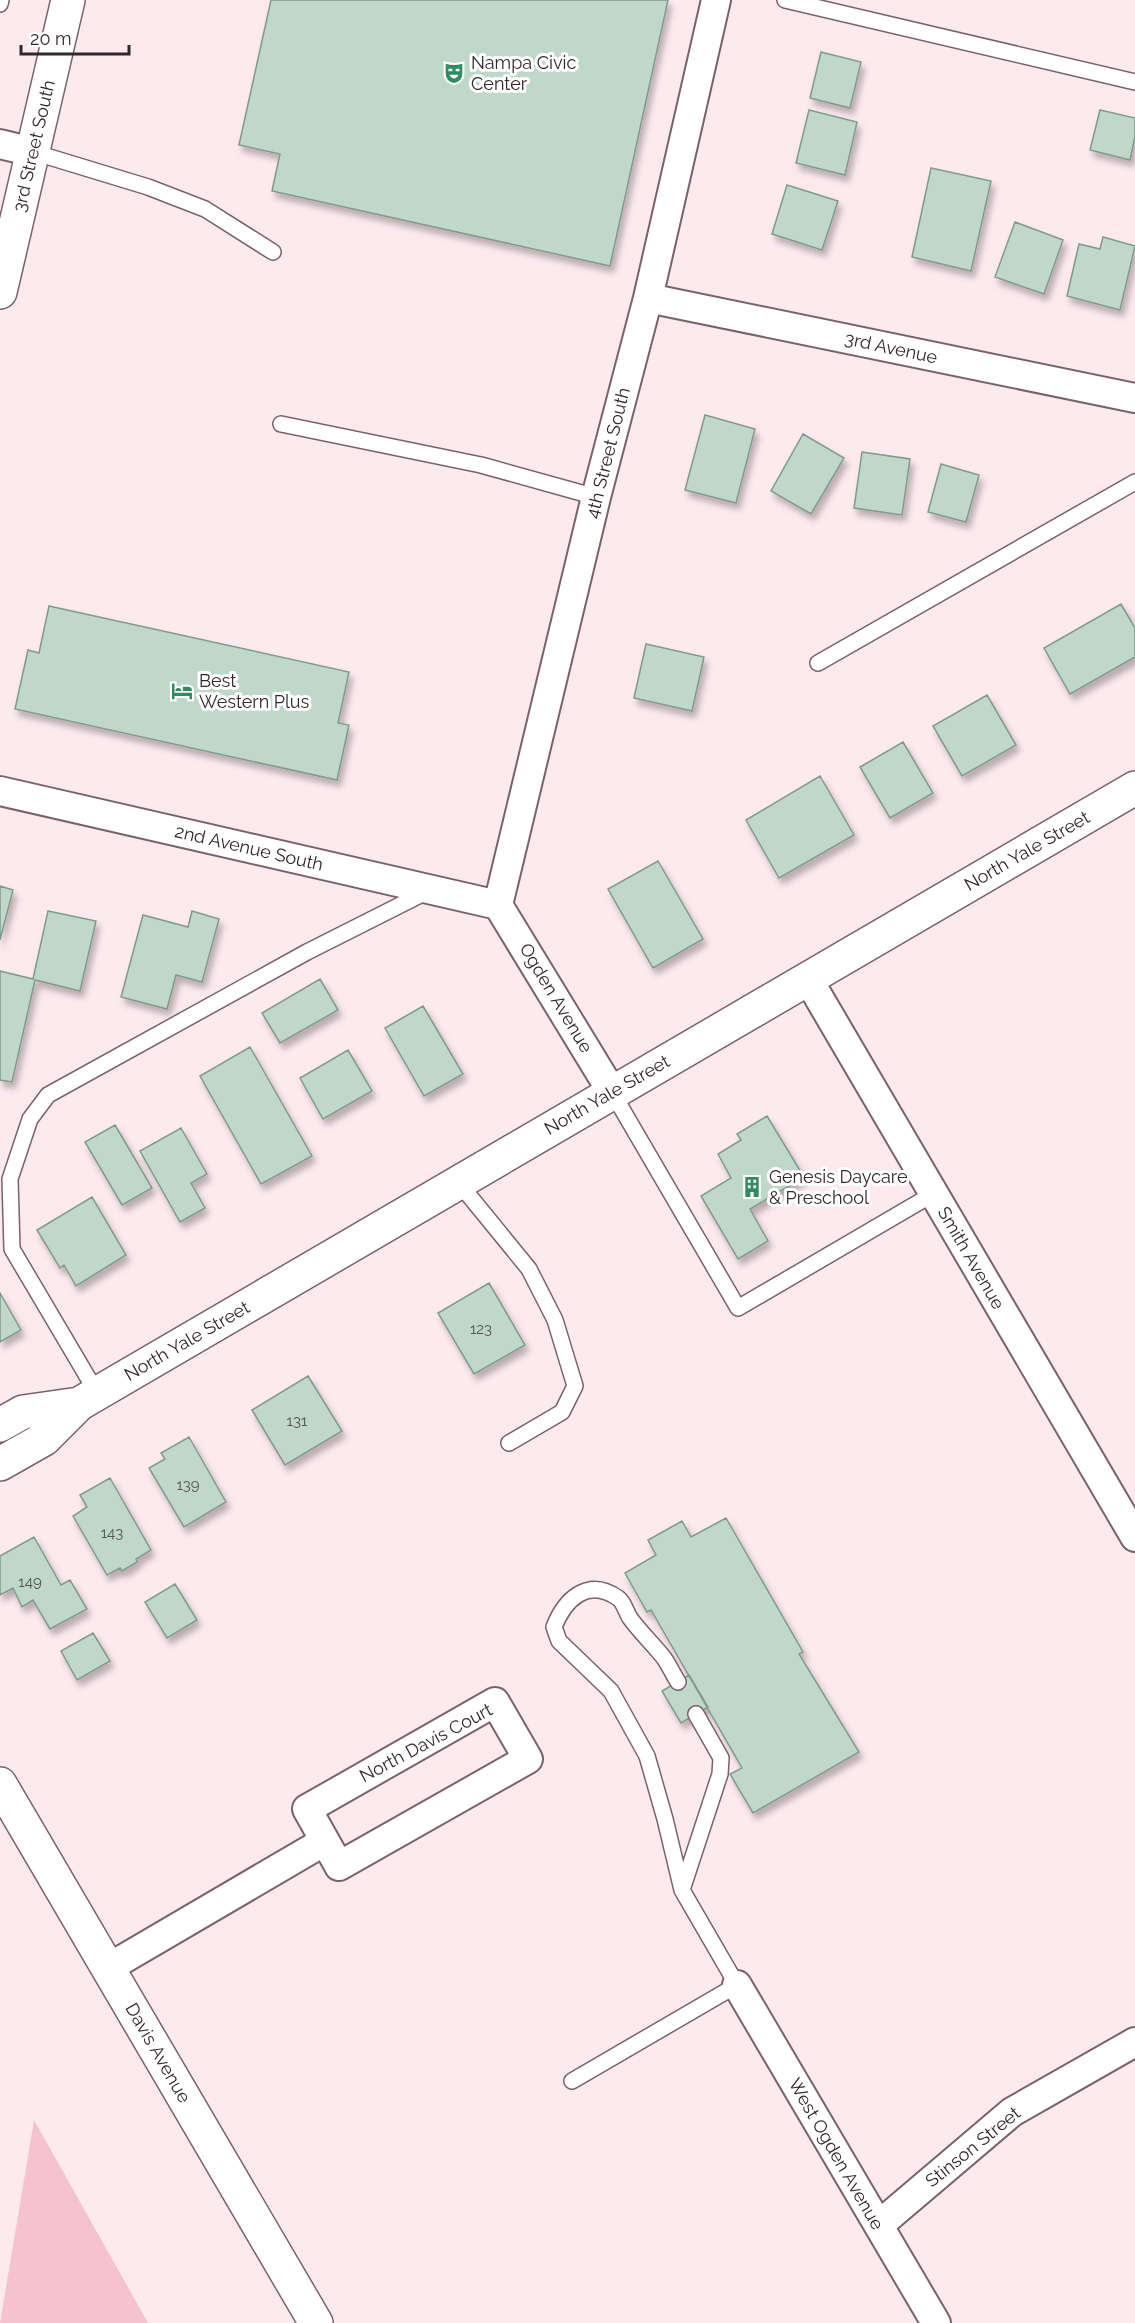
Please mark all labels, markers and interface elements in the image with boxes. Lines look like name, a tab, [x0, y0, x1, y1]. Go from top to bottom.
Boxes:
scale bar	[21, 18, 129, 56]
text: 20 m	[30, 28, 72, 49]
place label: Nampa Civic Center	[471, 52, 576, 94]
theatre icon: Nampa Civic Center	[442, 61, 466, 85]
street label: 3rd Street South	[8, 78, 59, 214]
street label: 3rd Avenue	[843, 327, 940, 368]
street label: 4th Street South	[581, 385, 634, 521]
place label: Best Western Plus	[199, 670, 310, 712]
hotel icon: Best Western Plus	[170, 679, 194, 703]
street label: North Yale Street	[960, 806, 1093, 895]
street label: 2nd Avenue South	[173, 820, 325, 875]
street label: Ogden Avenue	[515, 939, 598, 1057]
street label: North Yale Street	[540, 1050, 673, 1139]
place label: Genesis Daycare & Preschool	[769, 1166, 908, 1208]
building icon: Genesis Daycare & Preschool	[740, 1175, 764, 1199]
street label: Smith Avenue	[934, 1203, 1010, 1313]
street label: North Yale Street	[120, 1296, 253, 1385]
house number: 123	[470, 1320, 492, 1338]
house number: 131	[287, 1412, 308, 1430]
house number: 139	[176, 1476, 200, 1494]
house number: 143	[101, 1524, 123, 1542]
house number: 149	[18, 1573, 42, 1591]
street label: North Davis Court	[356, 1699, 496, 1786]
street label: Davis Avenue	[121, 1999, 196, 2107]
street label: West Ogden Avenue	[784, 2074, 889, 2234]
street label: Stinson Street	[921, 2102, 1024, 2191]

